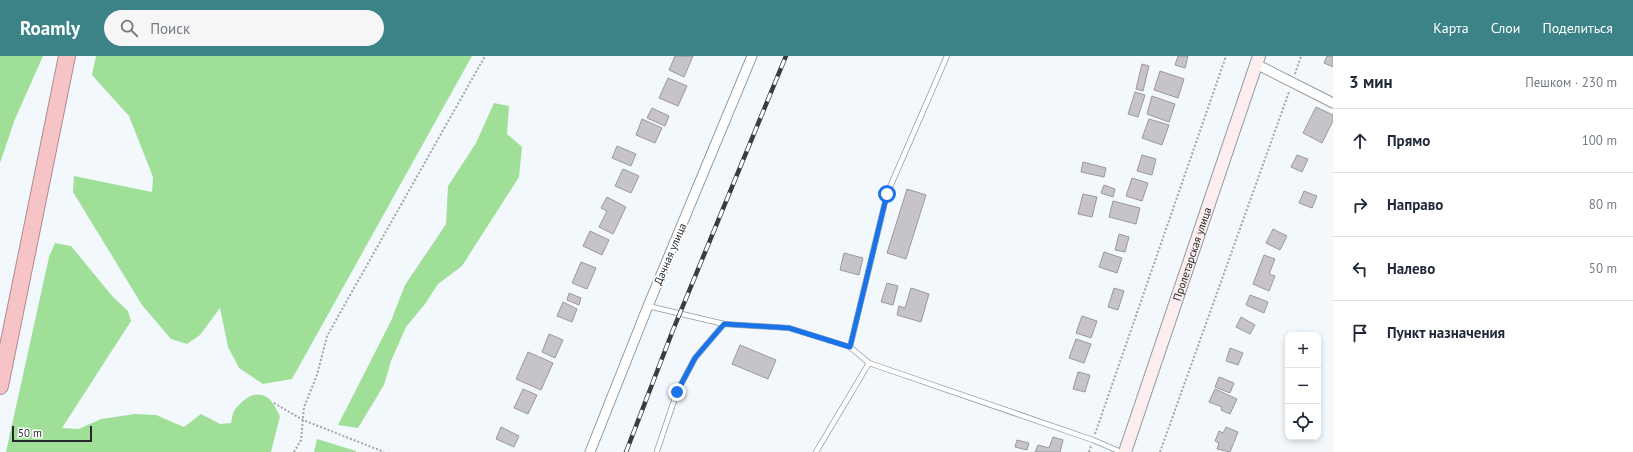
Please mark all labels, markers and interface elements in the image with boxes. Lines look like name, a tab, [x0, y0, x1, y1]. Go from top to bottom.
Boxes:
search box	[104, 10, 384, 46]
text: Roamly	[20, 16, 80, 40]
icon: search	[118, 17, 140, 39]
text: Поиск	[150, 19, 190, 38]
text: Карта	[1433, 19, 1469, 37]
text: Слои	[1491, 19, 1520, 37]
text: Поделиться	[1542, 19, 1613, 37]
text: 3 мин	[1349, 71, 1393, 93]
text: Пешком · 230 m	[1525, 74, 1617, 91]
icon: ahead	[1349, 130, 1371, 152]
text: Прямо	[1387, 131, 1430, 150]
text: 100 m	[1582, 132, 1617, 149]
route start	[878, 185, 896, 203]
icon: right	[1349, 194, 1371, 216]
text: Направо	[1387, 195, 1443, 214]
text: 80 m	[1589, 196, 1617, 213]
street label: Пролетарская улица	[1170, 205, 1214, 303]
street label: Дачная улица	[651, 221, 689, 287]
icon: left	[1349, 258, 1371, 280]
text: Налево	[1387, 259, 1435, 278]
text: 50 m	[1589, 260, 1617, 277]
icon: arrive	[1349, 322, 1371, 344]
text: Пункт назначения	[1387, 323, 1505, 342]
map controls	[1285, 332, 1321, 440]
button: +	[1285, 332, 1321, 368]
button: −	[1285, 368, 1321, 404]
route end	[668, 383, 686, 401]
button: locate	[1285, 404, 1321, 440]
scale bar	[12, 424, 92, 443]
text: 50 m	[18, 426, 42, 440]

